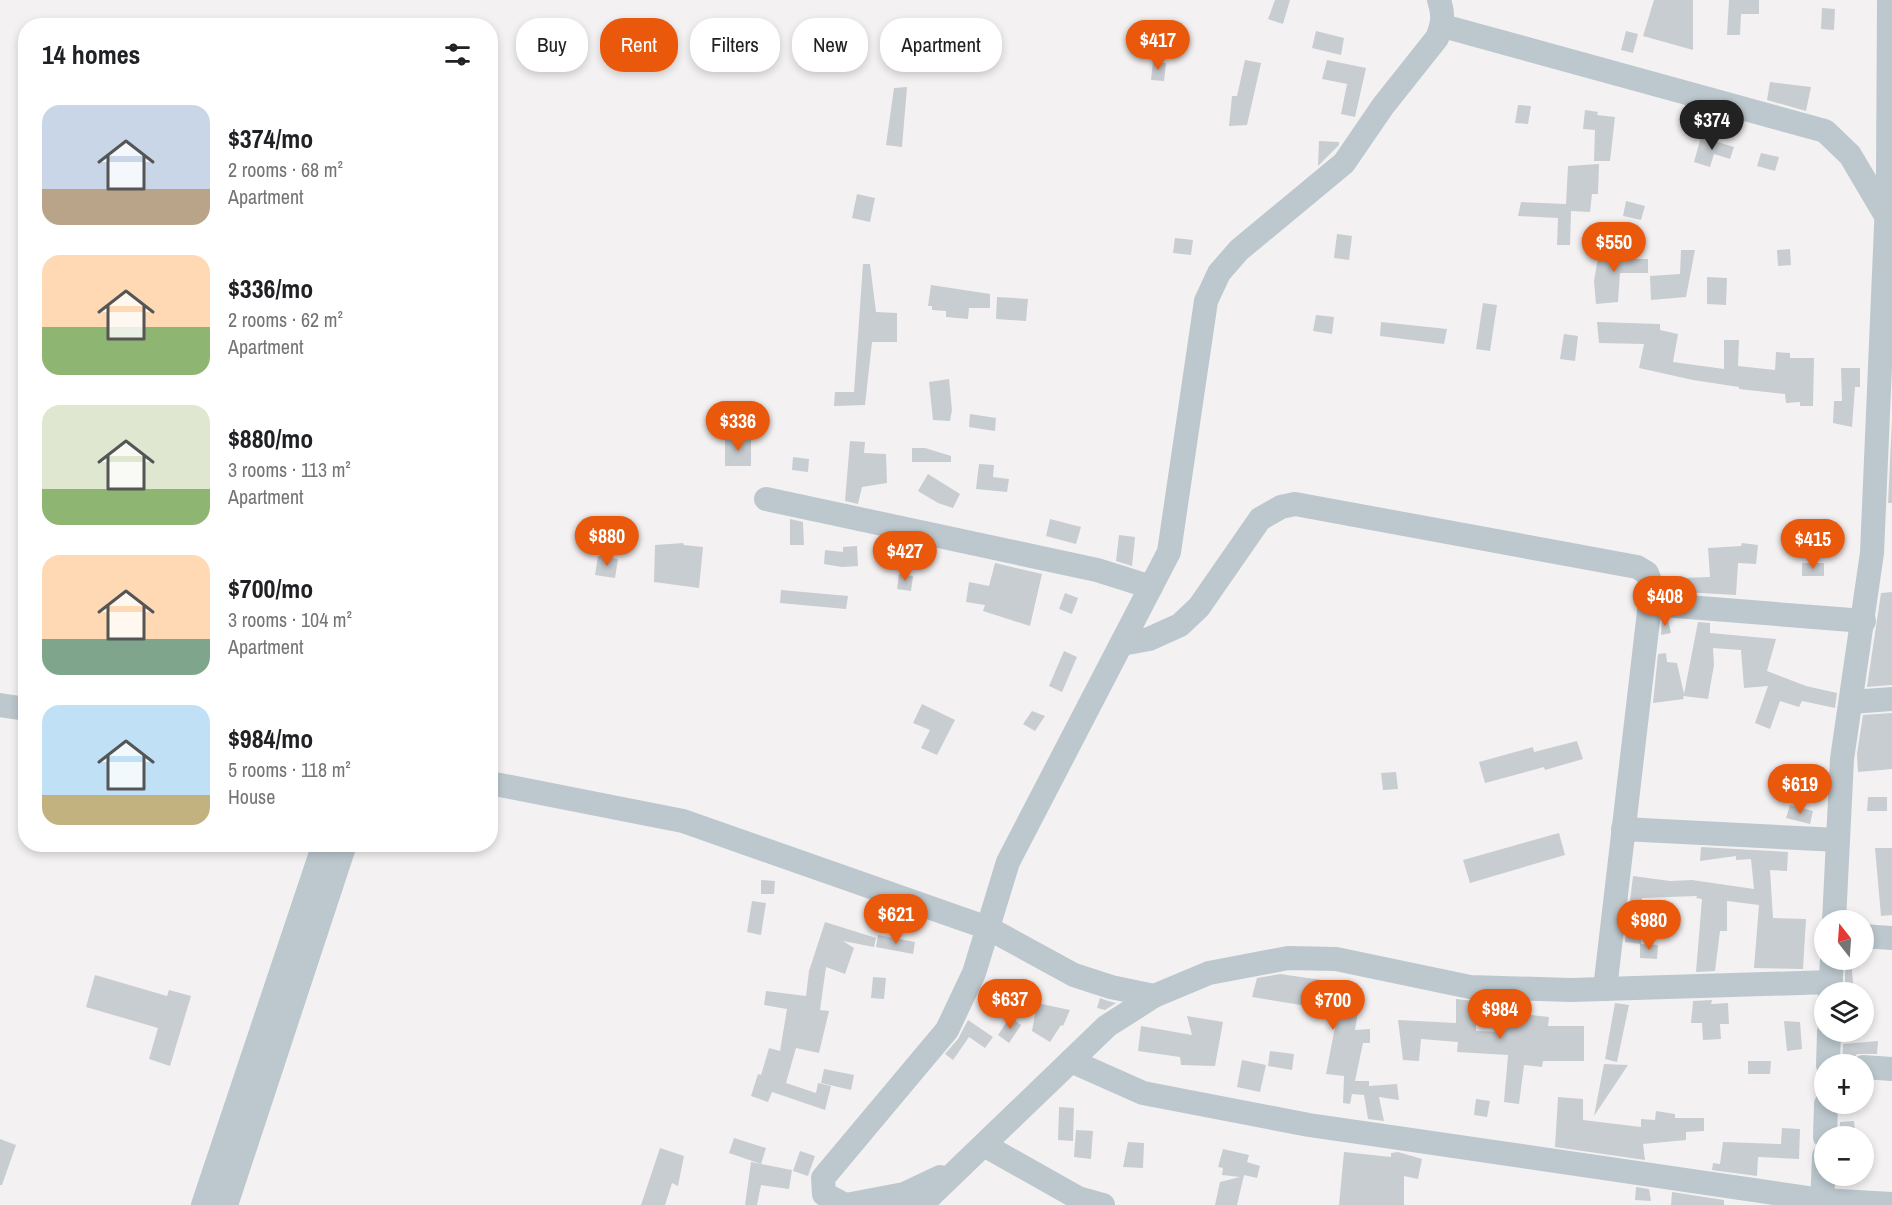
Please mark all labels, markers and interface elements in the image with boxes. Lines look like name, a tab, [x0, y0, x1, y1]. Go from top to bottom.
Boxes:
chip: Buy	[516, 18, 588, 72]
chip: Rent	[600, 18, 678, 72]
chip: Filters	[690, 18, 780, 72]
chip: New	[792, 18, 868, 72]
chip: Apartment	[880, 18, 1002, 72]
pin: $417	[1122, 20, 1194, 71]
text: $417	[1140, 26, 1176, 53]
text: 14 homes	[42, 37, 140, 72]
icon: filters	[441, 38, 474, 71]
pin: $374	[1676, 100, 1748, 151]
text: $374	[1694, 106, 1730, 133]
text: $374/mo	[228, 121, 313, 156]
icon: home	[90, 129, 162, 201]
text: 2 rooms · 68 m²	[228, 156, 343, 183]
text: Apartment	[228, 183, 304, 210]
pin: $550	[1578, 222, 1650, 273]
text: $550	[1596, 228, 1632, 255]
text: $336/mo	[228, 271, 313, 306]
icon: home	[90, 279, 162, 351]
text: 2 rooms · 62 m²	[228, 306, 343, 333]
text: Apartment	[228, 333, 304, 360]
pin: $336	[702, 401, 774, 452]
text: $336	[720, 407, 756, 434]
text: $880/mo	[228, 421, 313, 456]
icon: home	[90, 429, 162, 501]
text: 3 rooms · 113 m²	[228, 456, 351, 483]
text: Apartment	[228, 483, 304, 510]
pin: $880	[571, 516, 643, 567]
pin: $415	[1777, 519, 1849, 570]
text: $880	[589, 522, 625, 549]
text: $415	[1795, 525, 1831, 552]
pin: $427	[869, 531, 941, 582]
text: $427	[887, 537, 923, 564]
text: $700/mo	[228, 571, 313, 606]
pin: $408	[1629, 576, 1701, 627]
icon: home	[90, 579, 162, 651]
text: $408	[1647, 582, 1683, 609]
text: 3 rooms · 104 m²	[228, 606, 352, 633]
text: Apartment	[228, 633, 304, 660]
text: $984/mo	[228, 721, 313, 756]
icon: home	[90, 729, 162, 801]
text: 5 rooms · 118 m²	[228, 756, 351, 783]
pin: $619	[1764, 764, 1836, 815]
text: $619	[1782, 770, 1818, 797]
text: House	[228, 783, 275, 810]
pin: $621	[860, 894, 932, 945]
text: $621	[878, 900, 914, 927]
pin: $980	[1613, 900, 1685, 951]
text: $980	[1631, 906, 1667, 933]
north arrow	[1814, 910, 1874, 970]
map controls	[1814, 910, 1874, 1186]
pin: $637	[974, 979, 1046, 1030]
pin: $700	[1297, 980, 1369, 1031]
button: layers	[1814, 982, 1874, 1042]
text: $637	[992, 985, 1028, 1012]
text: $700	[1315, 986, 1351, 1013]
pin: $984	[1464, 989, 1536, 1040]
text: $984	[1482, 995, 1518, 1022]
button: +	[1814, 1054, 1874, 1114]
button: −	[1814, 1126, 1874, 1186]

